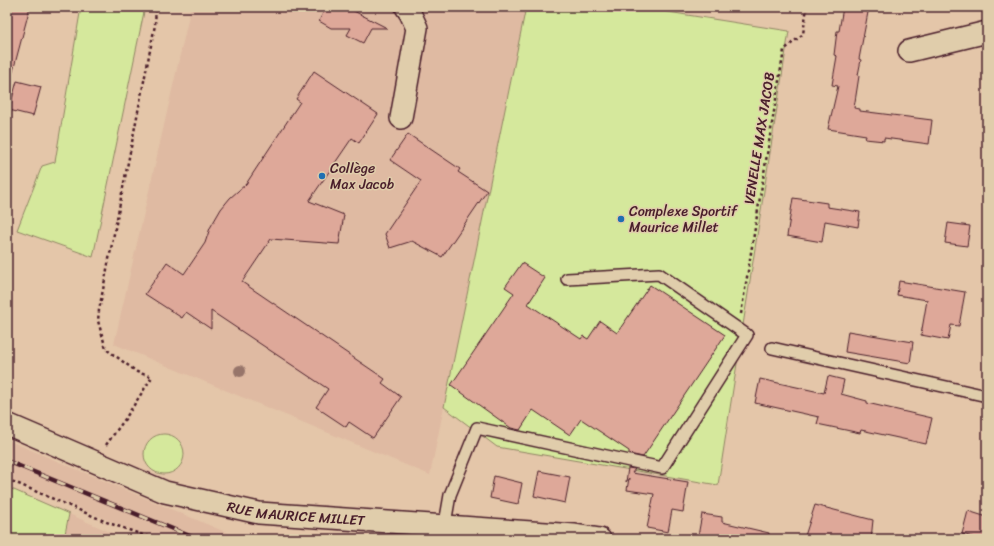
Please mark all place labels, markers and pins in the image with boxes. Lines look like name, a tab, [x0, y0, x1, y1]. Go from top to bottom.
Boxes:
place label: Collège Max Jacob	[330, 156, 395, 197]
marker: Collège Max Jacob	[317, 171, 327, 181]
place label: Complexe Sportif Maurice Millet	[629, 199, 739, 240]
marker: Complexe Sportif Maurice Millet	[616, 214, 626, 224]

